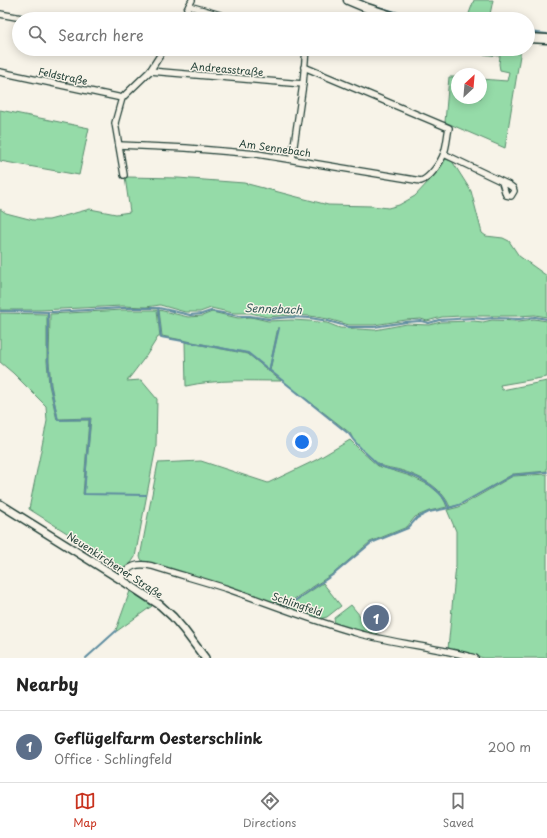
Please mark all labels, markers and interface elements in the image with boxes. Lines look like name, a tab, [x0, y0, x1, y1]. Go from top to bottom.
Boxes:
search box	[12, 12, 535, 56]
icon: search	[26, 23, 48, 45]
text: Search here	[58, 23, 144, 46]
street label: Andreasstraße	[190, 58, 264, 79]
street label: Feldstraße	[37, 63, 89, 88]
north arrow	[451, 68, 487, 104]
street label: Am Sennebach	[238, 135, 312, 160]
water label: Sennebach	[244, 299, 303, 318]
your location	[292, 432, 312, 452]
street label: Neuenkirchener Straße	[64, 528, 166, 601]
street label: Schlingfeld	[270, 588, 324, 619]
pin: 1	[363, 603, 389, 633]
text: Nearby	[16, 671, 78, 697]
text: Geflügelfarm Oesterschlink	[54, 726, 263, 749]
text: 1	[26, 737, 32, 756]
text: 200 m	[488, 737, 531, 756]
text: Office · Schlingfeld	[54, 749, 172, 768]
tab: Map	[73, 790, 97, 831]
tab: Directions	[243, 790, 296, 831]
tab: Saved	[443, 790, 474, 831]

